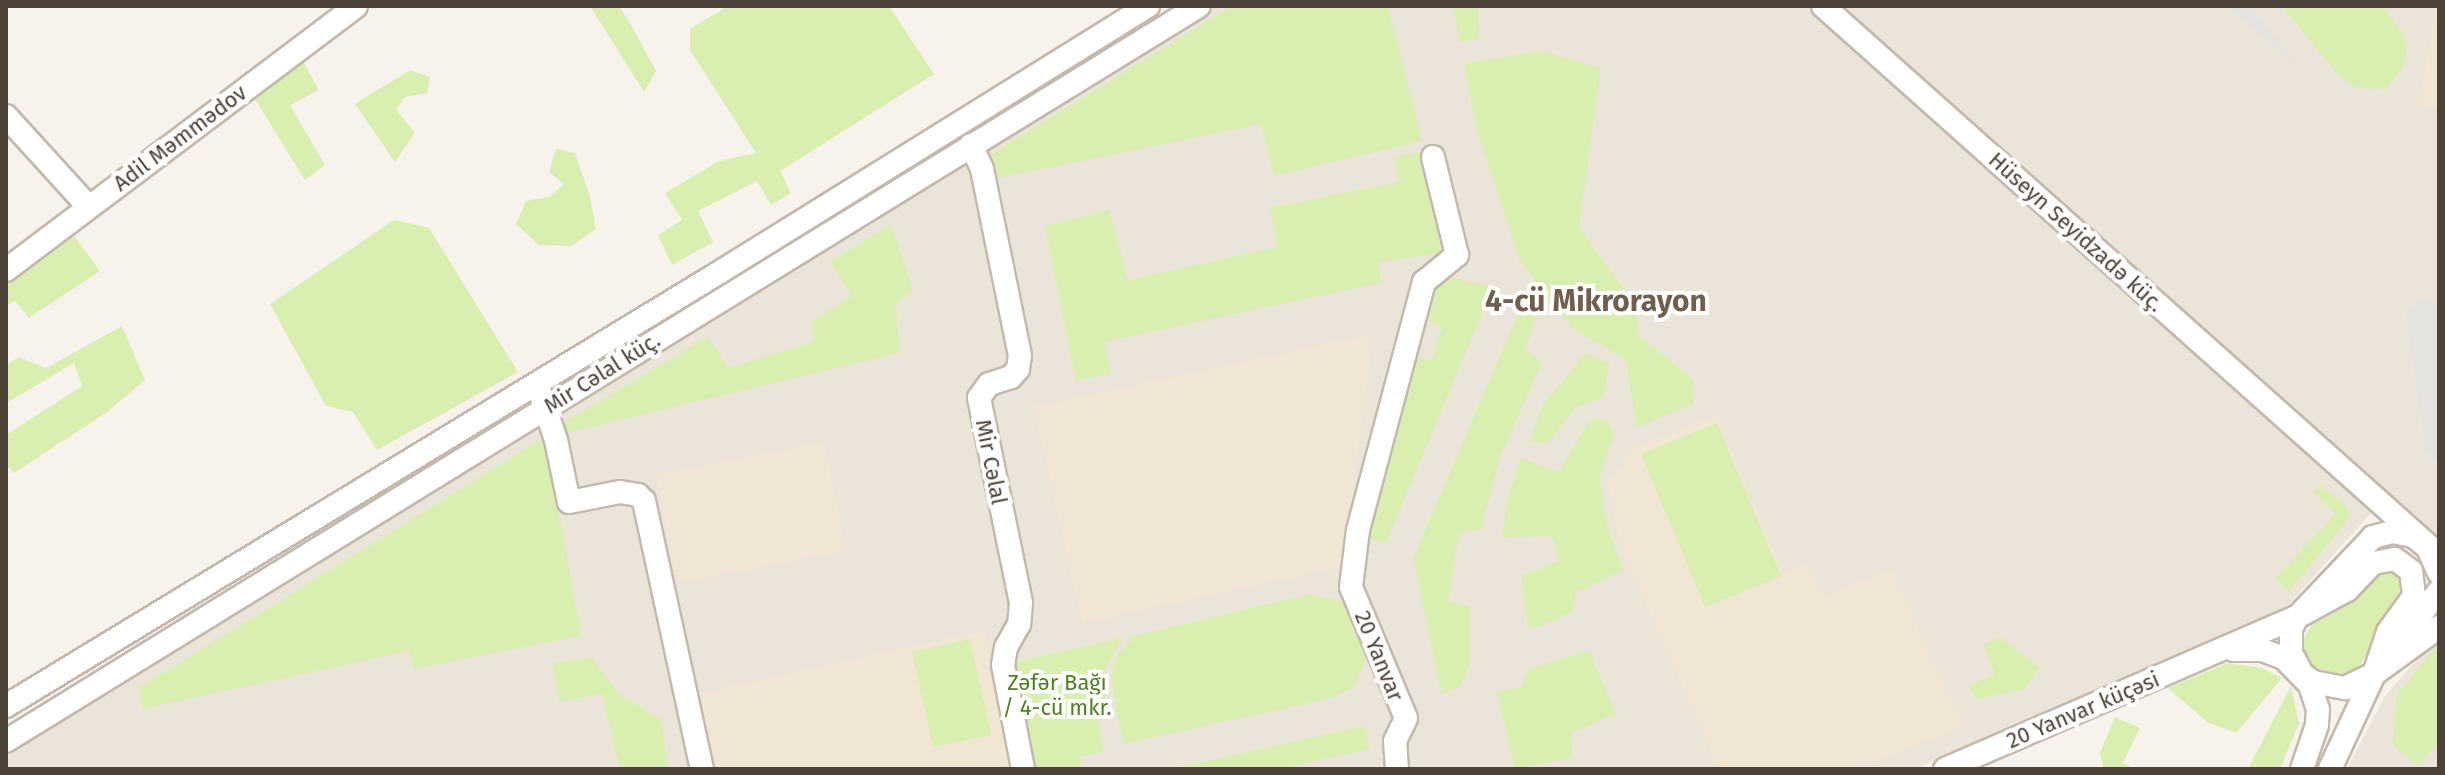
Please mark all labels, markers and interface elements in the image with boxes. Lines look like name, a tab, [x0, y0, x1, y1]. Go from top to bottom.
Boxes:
street label: Adil Məmmədov	[108, 79, 252, 197]
street label: Hüseyn Seyidzadə küç.	[1983, 147, 2169, 317]
district label: 4-cü Mikrorayon	[1485, 283, 1707, 319]
street label: Mir Cəlal küç.	[539, 327, 665, 419]
street label: Mir Cəlal	[970, 417, 1012, 507]
street label: 20 Yanvar	[1349, 607, 1409, 705]
street label: 20 Yanvar küçəsi	[2003, 666, 2163, 754]
park label: Zəfər Bağı / 4-cü mkr.	[1003, 669, 1111, 720]

